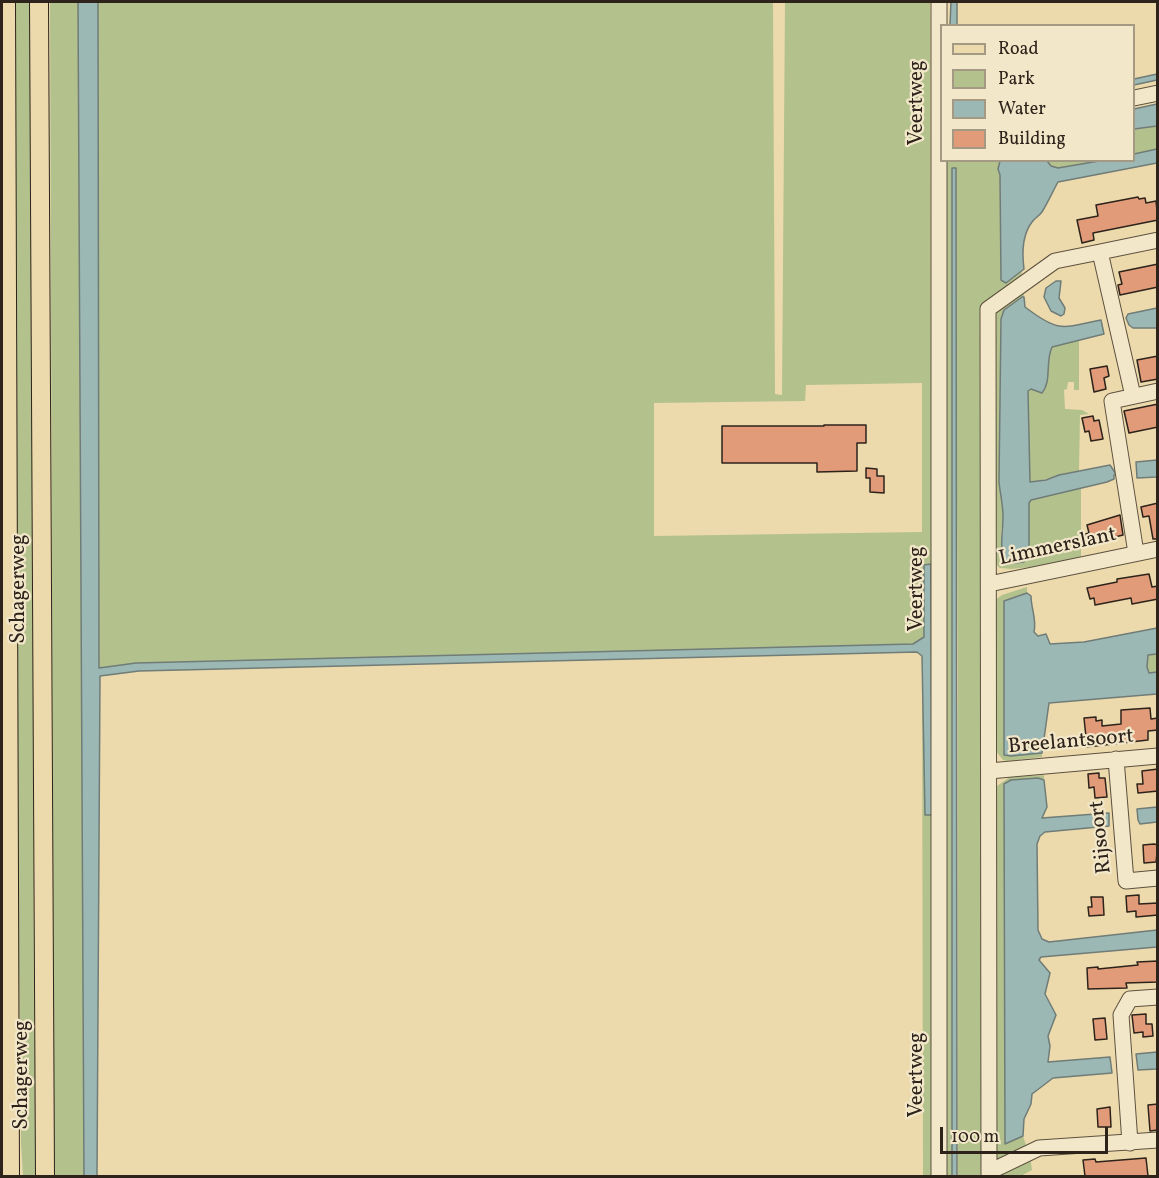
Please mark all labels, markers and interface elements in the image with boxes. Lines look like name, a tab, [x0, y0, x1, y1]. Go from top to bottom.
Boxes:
legend	[940, 24, 1135, 162]
text: Road	[998, 37, 1039, 62]
street label: Veertweg	[905, 60, 931, 146]
text: Park	[998, 67, 1035, 92]
text: Water	[998, 97, 1046, 122]
text: Building	[998, 127, 1066, 152]
street label: Limmerslant	[997, 523, 1119, 573]
street label: Schagerweg	[7, 534, 33, 644]
street label: Veertweg	[905, 546, 931, 632]
street label: Breelantsoort	[1007, 725, 1135, 761]
street label: Rijsoort	[1086, 799, 1118, 875]
street label: Schagerweg	[10, 1020, 36, 1130]
street label: Veertweg	[905, 1032, 931, 1118]
scale bar	[943, 1115, 1111, 1153]
text: 100 m	[951, 1125, 1000, 1150]

